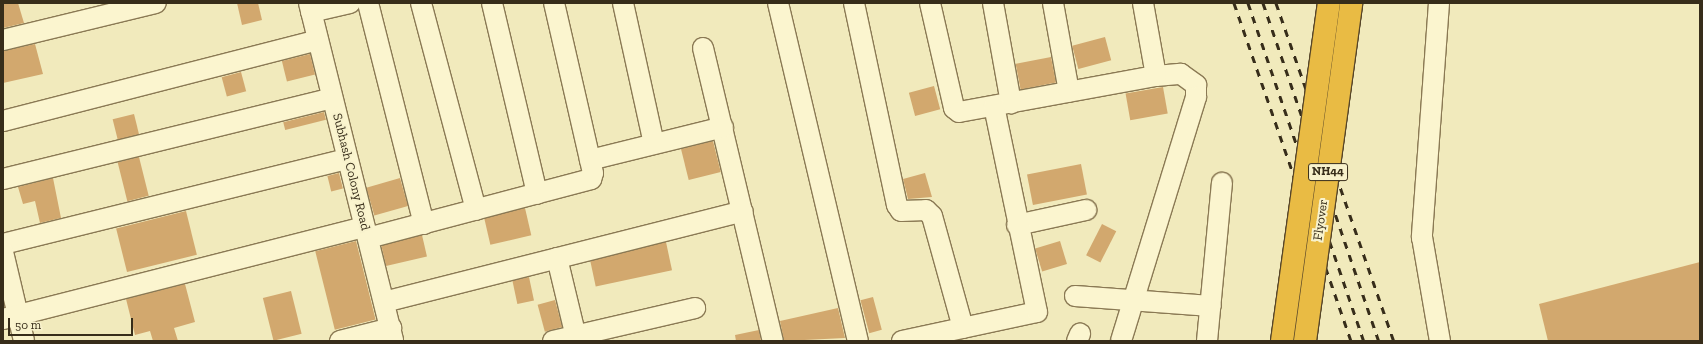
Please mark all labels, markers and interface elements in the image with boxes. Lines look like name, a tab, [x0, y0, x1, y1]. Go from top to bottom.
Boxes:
street label: Subhash Colony Road	[329, 112, 373, 232]
road number: NH44	[1308, 162, 1348, 182]
street label: Flyover	[1310, 198, 1332, 242]
scale bar	[10, 310, 135, 336]
text: 50 m	[15, 318, 41, 332]

